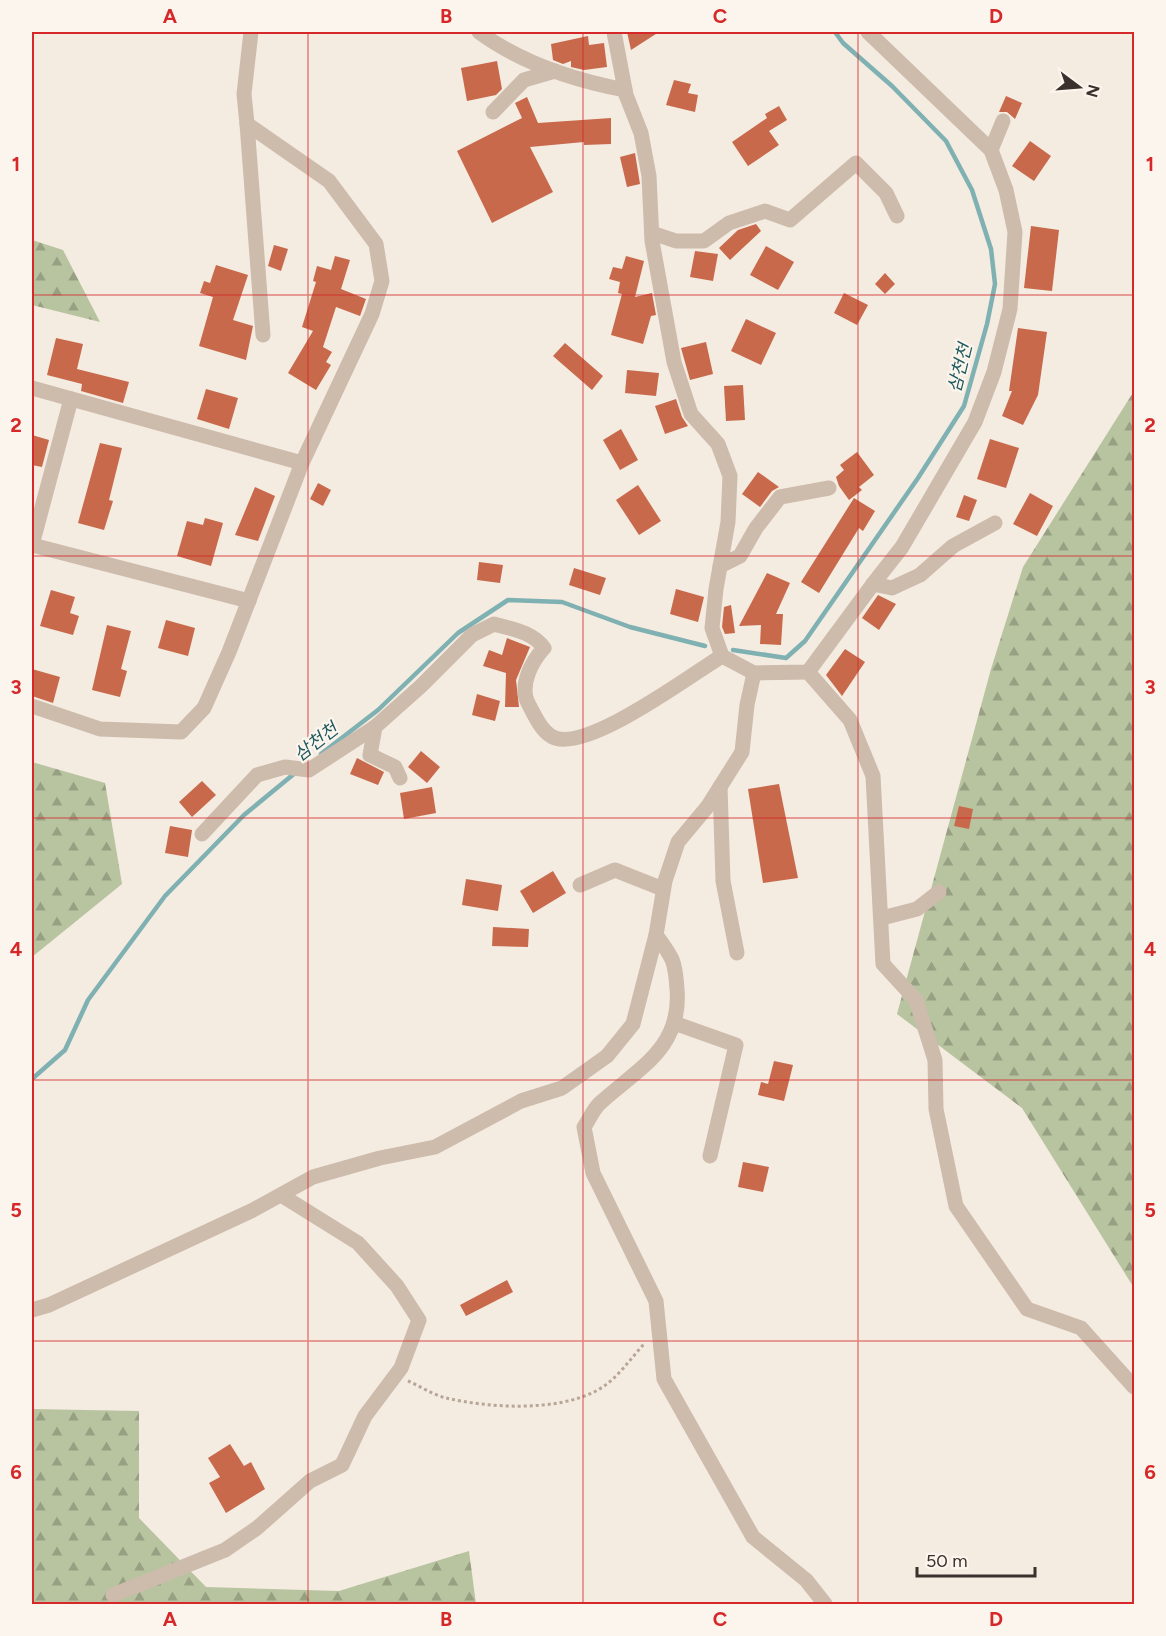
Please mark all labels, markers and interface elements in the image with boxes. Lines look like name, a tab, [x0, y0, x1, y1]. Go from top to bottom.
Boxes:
text: A	[163, 4, 178, 28]
text: B	[440, 4, 452, 28]
text: C	[713, 4, 727, 28]
text: D	[989, 4, 1003, 28]
north arrow	[1049, 57, 1109, 117]
text: N	[1082, 82, 1104, 100]
text: 1	[12, 152, 20, 176]
text: 1	[1146, 152, 1154, 176]
water label: 삼천천	[943, 339, 977, 395]
text: 2	[10, 413, 22, 437]
text: 2	[1144, 413, 1156, 437]
text: 3	[10, 675, 22, 699]
text: 3	[1144, 675, 1156, 699]
water label: 삼천천	[290, 717, 344, 766]
text: 4	[10, 937, 23, 961]
text: 4	[1144, 937, 1157, 961]
text: 5	[10, 1198, 22, 1222]
text: 5	[1144, 1198, 1156, 1222]
text: 6	[10, 1460, 22, 1484]
text: 6	[1144, 1460, 1156, 1484]
scale bar	[917, 1540, 1036, 1578]
text: 50 m	[926, 1550, 968, 1572]
text: A	[163, 1607, 178, 1631]
text: B	[440, 1607, 452, 1631]
text: C	[713, 1607, 727, 1631]
text: D	[989, 1607, 1003, 1631]

